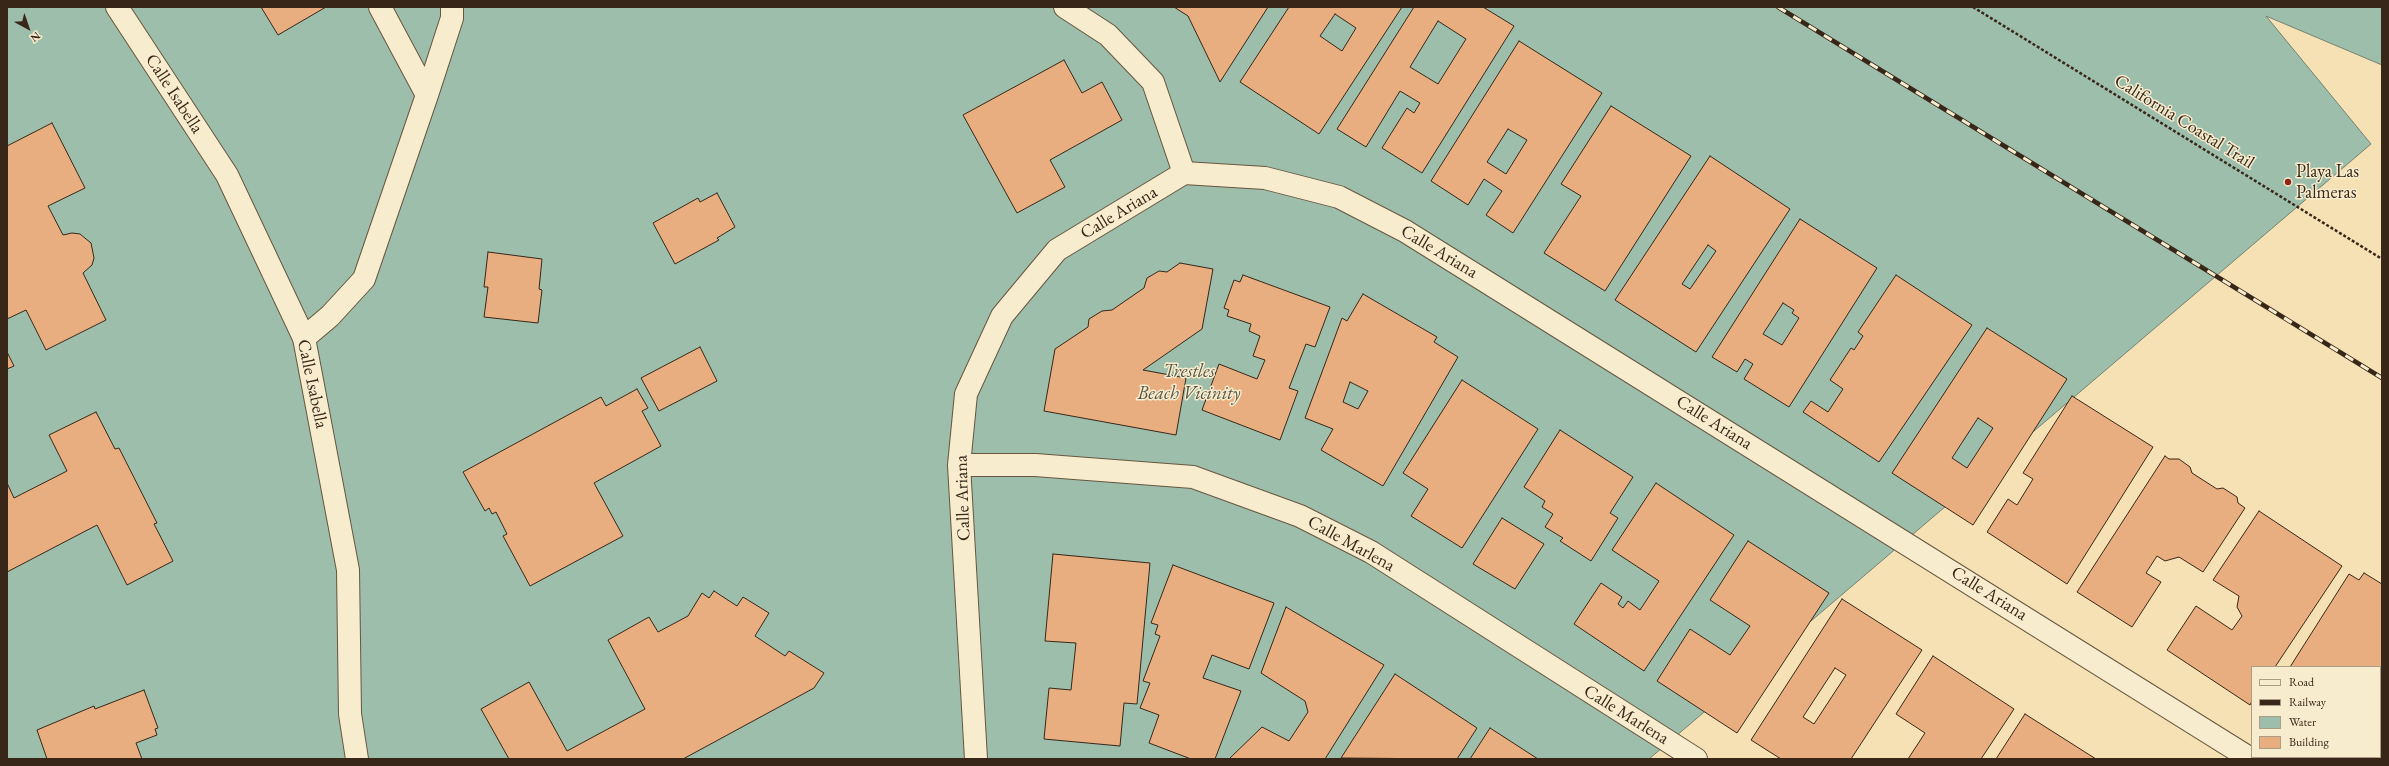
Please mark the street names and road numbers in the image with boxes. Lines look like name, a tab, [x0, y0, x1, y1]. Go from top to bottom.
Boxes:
street label: Calle Isabella	[140, 50, 208, 138]
street label: California Coastal Trail	[2110, 70, 2258, 174]
street label: Calle Ariana	[1077, 182, 1161, 244]
street label: Calle Ariana	[1397, 221, 1481, 283]
street label: Calle Isabella	[292, 338, 332, 430]
street label: Calle Ariana	[1672, 391, 1756, 455]
street label: Calle Ariana	[951, 455, 975, 541]
street label: Calle Marlena	[1304, 511, 1398, 577]
street label: Calle Ariana	[1947, 562, 2031, 626]
street label: Calle Marlena	[1579, 680, 1673, 750]

